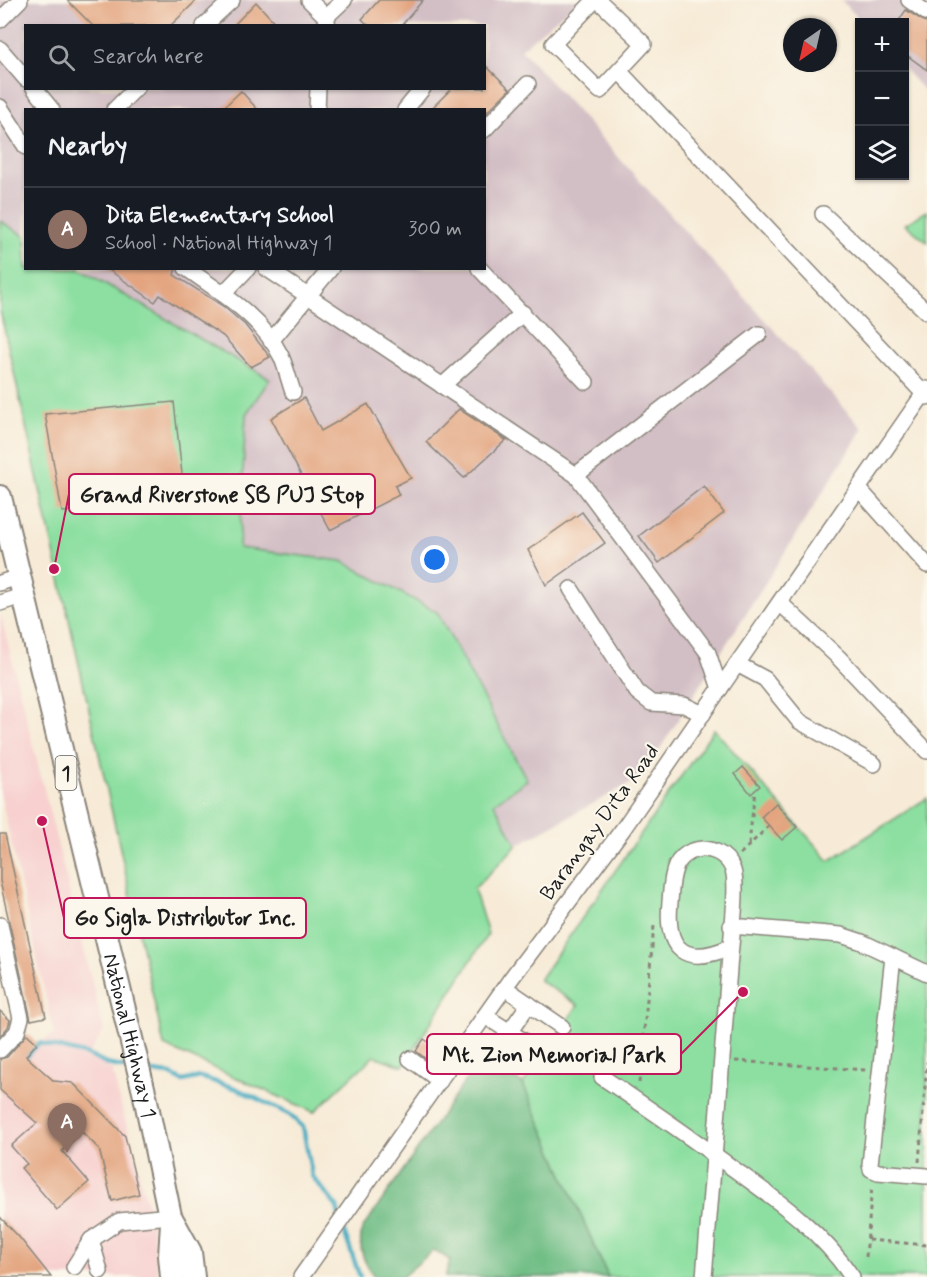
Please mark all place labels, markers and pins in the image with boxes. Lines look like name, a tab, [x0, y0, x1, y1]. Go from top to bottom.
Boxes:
callout: Grand Riverstone SB PUJ Stop	[69, 474, 375, 514]
callout: Go Sigla Distributor Inc.	[64, 898, 306, 938]
callout: Mt. Zion Memorial Park	[427, 1034, 681, 1074]
pin: A	[48, 1104, 86, 1153]

